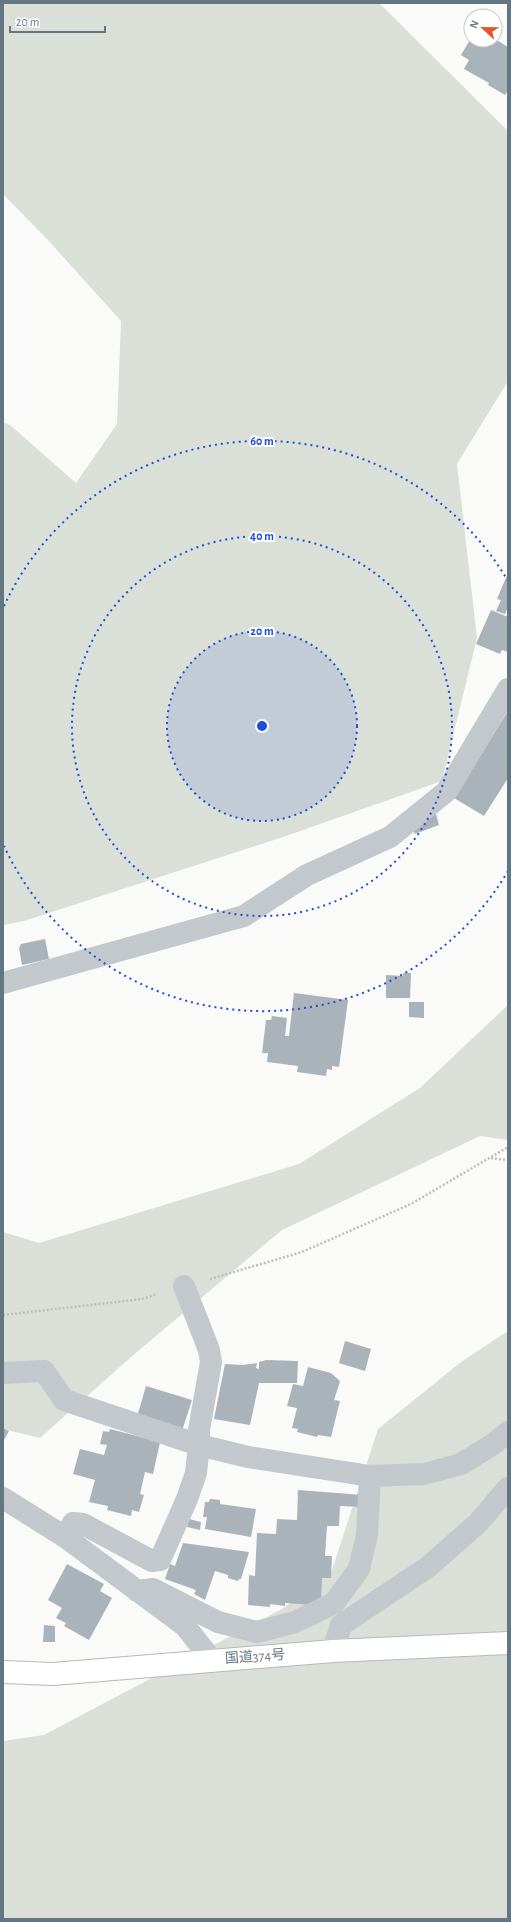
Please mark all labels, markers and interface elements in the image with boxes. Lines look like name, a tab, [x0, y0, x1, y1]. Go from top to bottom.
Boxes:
scale bar	[10, 8, 105, 34]
north arrow	[463, 8, 503, 48]
text: 20 m	[16, 16, 39, 28]
text: N	[468, 19, 481, 30]
text: 60 m	[250, 435, 274, 447]
text: 40 m	[250, 530, 274, 542]
text: 20 m	[250, 625, 274, 637]
centre of rings	[255, 719, 269, 733]
street label: 国道374号	[224, 1647, 286, 1666]

